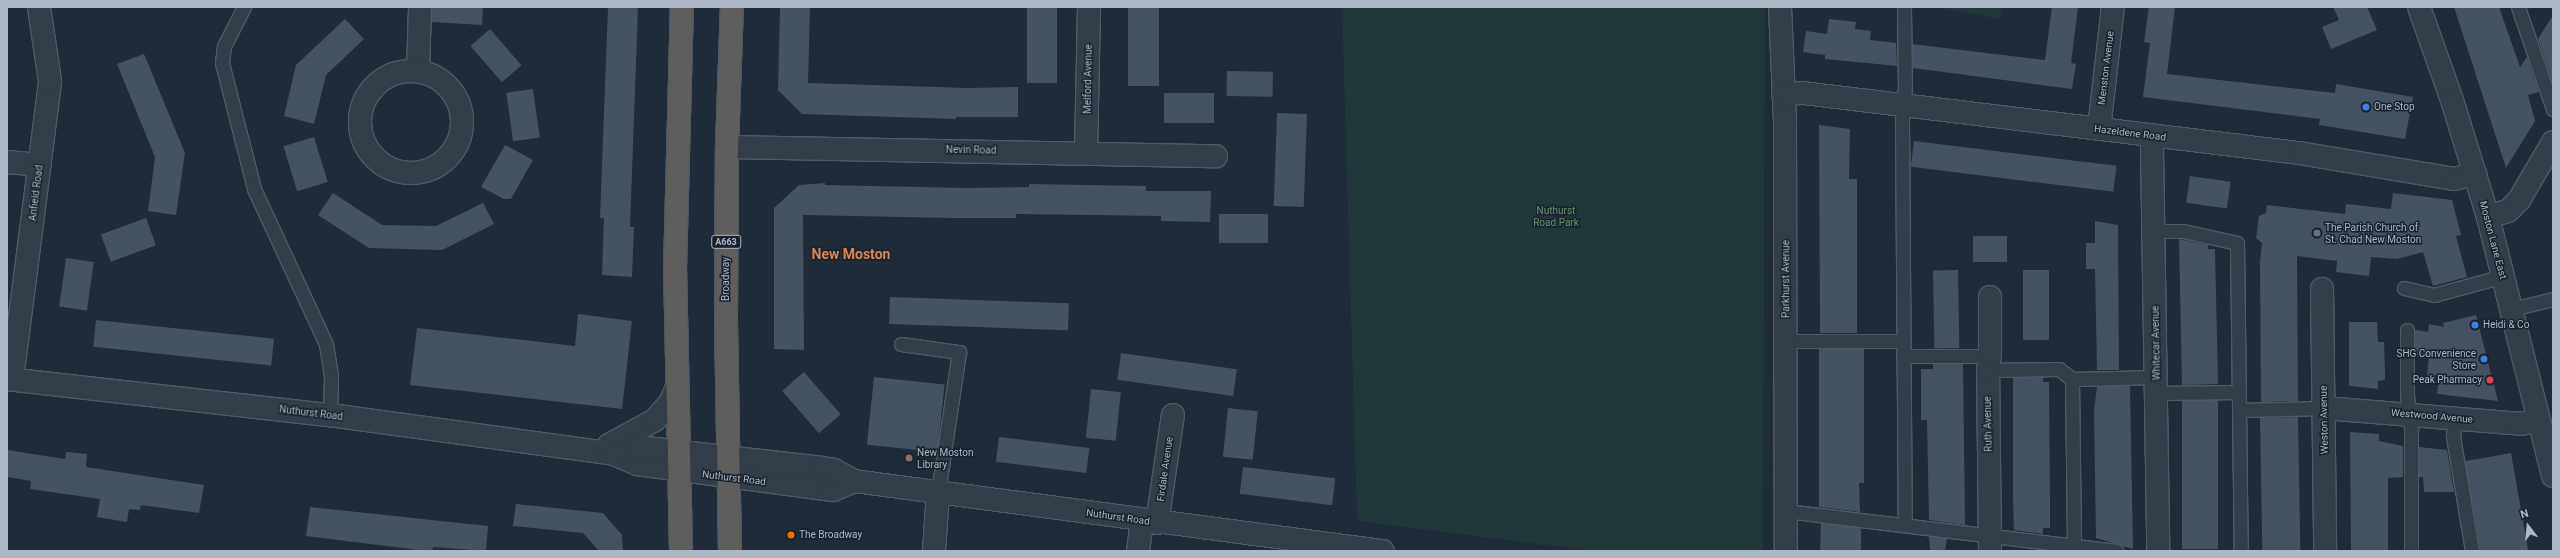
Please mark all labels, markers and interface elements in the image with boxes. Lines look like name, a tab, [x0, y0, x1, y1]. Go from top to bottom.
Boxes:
street label: Menston Avenue	[2096, 30, 2116, 106]
street label: Melford Avenue	[1081, 44, 1095, 114]
place label: One Stop	[2374, 101, 2415, 113]
marker: One Stop	[2361, 102, 2371, 112]
street label: Hazeldene Road	[2093, 123, 2167, 143]
street label: Nevin Road	[946, 144, 996, 156]
street label: Anfield Road	[27, 164, 45, 222]
street label: Moston Lane East	[2477, 200, 2509, 280]
park label: Nuthurst Road Park	[1533, 204, 1579, 228]
place label: The Parish Church of St. Chad New Moston	[2325, 221, 2421, 244]
marker: The Parish Church of St. Chad New Moston	[2312, 228, 2322, 238]
road number: A663	[711, 235, 741, 249]
street label: Parkhurst Avenue	[1780, 240, 1792, 318]
district label: New Moston	[812, 246, 890, 262]
street label: Broadway	[720, 257, 732, 301]
street label: Whitecar Avenue	[2149, 306, 2163, 380]
place label: Heidi & Co	[2483, 319, 2529, 331]
marker: Heidi & Co	[2470, 320, 2480, 330]
place label: SHG Convenience Store	[2397, 347, 2476, 370]
marker: SHG Convenience Store	[2479, 354, 2489, 364]
place label: Peak Pharmacy	[2413, 374, 2482, 386]
marker: Peak Pharmacy	[2485, 375, 2495, 385]
street label: Weston Avenue	[2317, 386, 2331, 454]
street label: Ruth Avenue	[1982, 396, 1994, 452]
street label: Nuthurst Road	[278, 403, 344, 423]
street label: Westwood Avenue	[2391, 406, 2473, 426]
street label: Firdale Avenue	[1155, 436, 1175, 502]
place label: New Moston Library	[917, 446, 973, 470]
marker: New Moston Library	[904, 453, 914, 463]
street label: Nuthurst Road	[701, 468, 767, 488]
north arrow	[2508, 506, 2548, 546]
street label: Nuthurst Road	[1085, 507, 1151, 527]
text: N	[2519, 507, 2530, 521]
place label: The Broadway	[799, 529, 862, 541]
marker: The Broadway	[786, 530, 796, 540]

